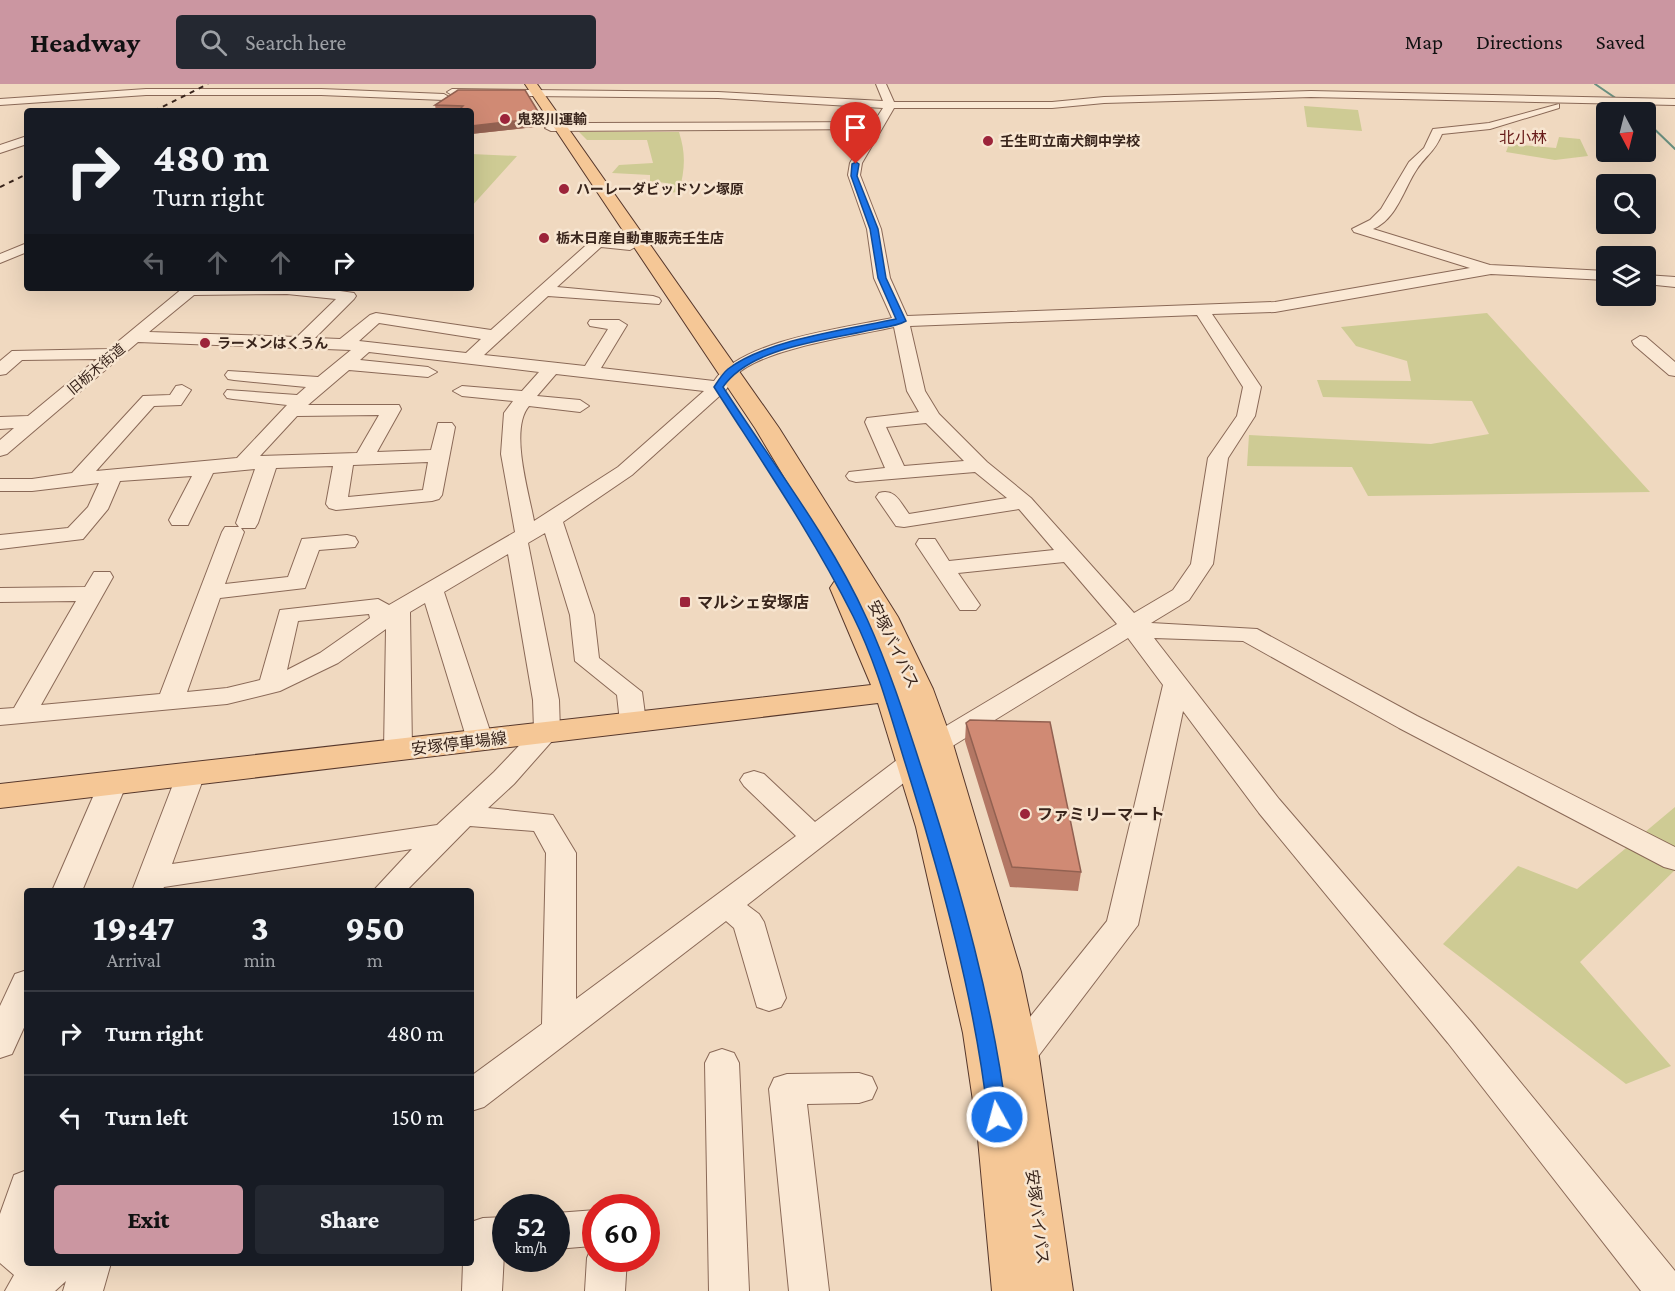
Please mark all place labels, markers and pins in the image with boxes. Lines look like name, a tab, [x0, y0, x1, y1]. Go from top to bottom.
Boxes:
pin	[830, 102, 881, 164]
place label: 鬼怒川運輸	[517, 111, 587, 127]
marker: 鬼怒川運輸	[498, 112, 512, 126]
place label: 壬生町立南犬飼中学校	[1000, 133, 1140, 149]
marker: 壬生町立南犬飼中学校	[981, 134, 995, 148]
place label: ハーレーダビッドソン塚原	[576, 181, 744, 197]
marker: ハーレーダビッドソン塚原	[557, 182, 571, 196]
place label: 栃木日産自動車販売壬生店	[556, 230, 724, 246]
marker: 栃木日産自動車販売壬生店	[537, 231, 551, 245]
place label: ラーメンはくうん	[217, 335, 328, 351]
marker: ラーメンはくうん	[198, 336, 212, 350]
place label: マルシェ安塚店	[697, 594, 809, 611]
marker: マルシェ安塚店	[678, 595, 692, 609]
place label: ファミリーマート	[1037, 806, 1165, 823]
marker: ファミリーマート	[1018, 807, 1032, 821]

